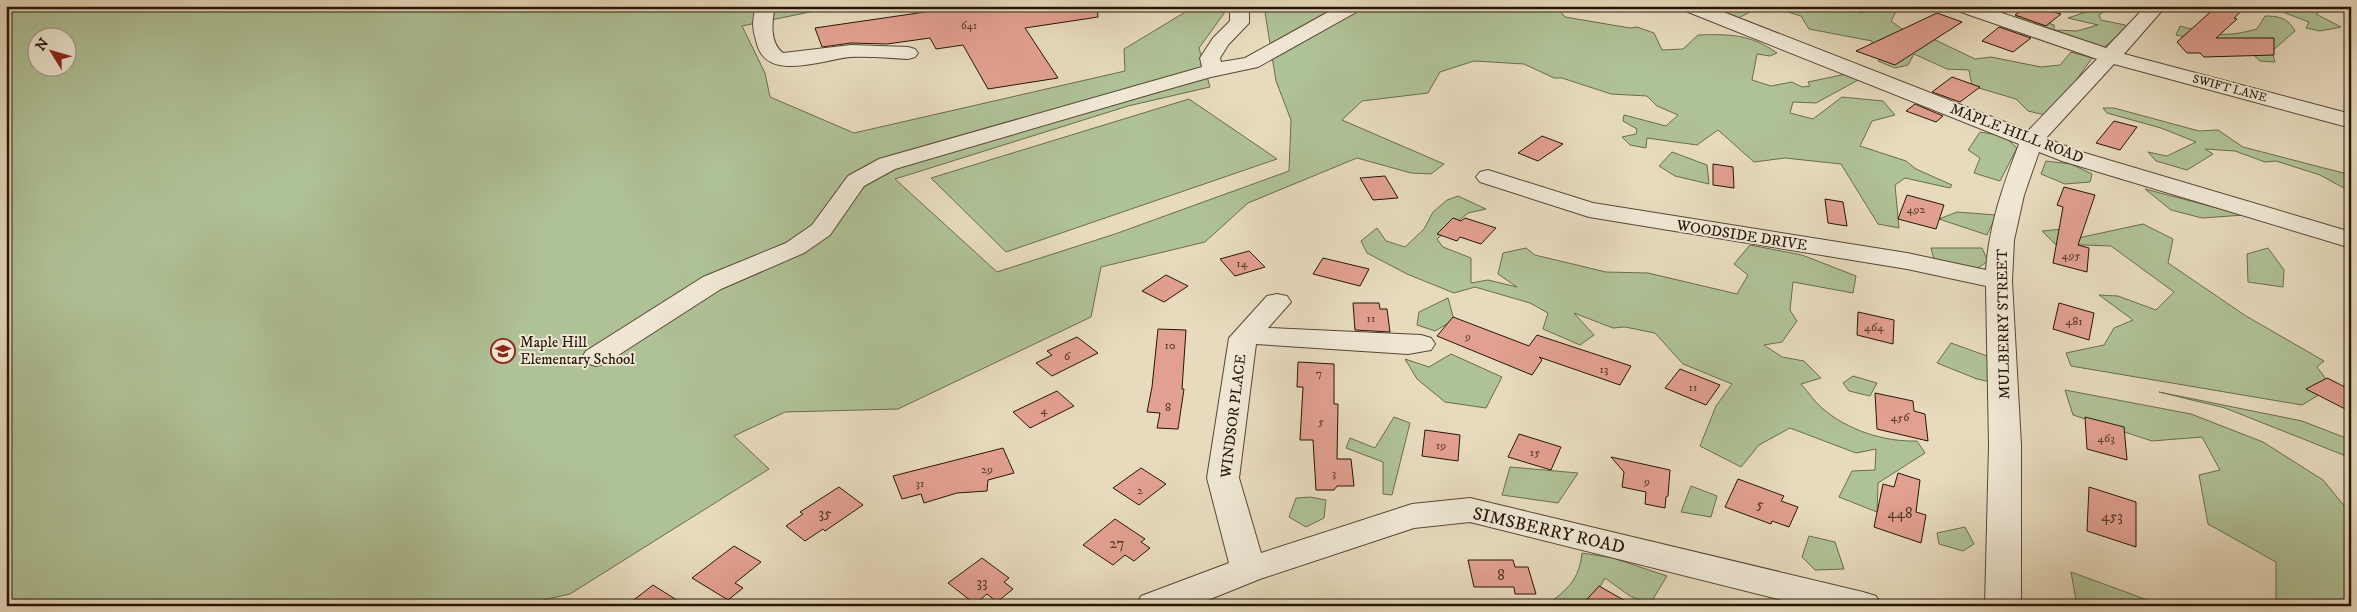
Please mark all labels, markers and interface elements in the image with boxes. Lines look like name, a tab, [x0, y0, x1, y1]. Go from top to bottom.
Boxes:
house number: 641	[961, 19, 977, 33]
north arrow	[28, 28, 78, 78]
text: N	[32, 34, 53, 55]
street label: SWIFT LANE	[2191, 71, 2269, 106]
street label: MAPLE HILL ROAD	[1947, 99, 2086, 168]
house number: 492	[1907, 202, 1925, 217]
street label: WOODSIDE DRIVE	[1674, 216, 1809, 255]
street label: MULBERRY STREET	[1993, 248, 2014, 399]
house number: 495	[2062, 248, 2080, 263]
house number: 14	[1236, 256, 1249, 271]
house number: 11	[1367, 311, 1375, 326]
house number: 481	[2065, 314, 2083, 329]
house number: 464	[1864, 320, 1885, 335]
house number: 9	[1464, 329, 1471, 344]
place label: Maple Hill Elementary School	[520, 333, 635, 369]
school or university icon: Maple Hill Elementary School	[490, 338, 516, 364]
house number: 10	[1165, 338, 1175, 353]
house number: 6	[1064, 349, 1071, 364]
street label: WINDSOR PLACE	[1216, 353, 1251, 480]
house number: 13	[1600, 362, 1608, 377]
house number: 7	[1316, 366, 1322, 381]
house number: 11	[1689, 380, 1697, 395]
house number: 8	[1165, 400, 1171, 415]
house number: 4	[1041, 403, 1049, 418]
house number: 456	[1890, 410, 1910, 425]
house number: 5	[1318, 414, 1324, 429]
house number: 463	[2097, 431, 2115, 446]
house number: 19	[1436, 438, 1446, 453]
house number: 15	[1530, 445, 1540, 460]
house number: 29	[981, 462, 993, 477]
house number: 3	[1332, 466, 1336, 481]
house number: 9	[1643, 474, 1650, 489]
house number: 31	[916, 476, 924, 491]
house number: 2	[1137, 483, 1143, 498]
house number: 5	[1756, 495, 1764, 514]
street label: SIMSBERRY ROAD	[1471, 503, 1627, 559]
house number: 35	[818, 504, 832, 523]
house number: 448	[1888, 504, 1912, 523]
house number: 453	[2101, 507, 2123, 526]
house number: 27	[1110, 534, 1125, 553]
house number: 8	[1497, 566, 1505, 585]
house number: 33	[976, 573, 988, 592]

